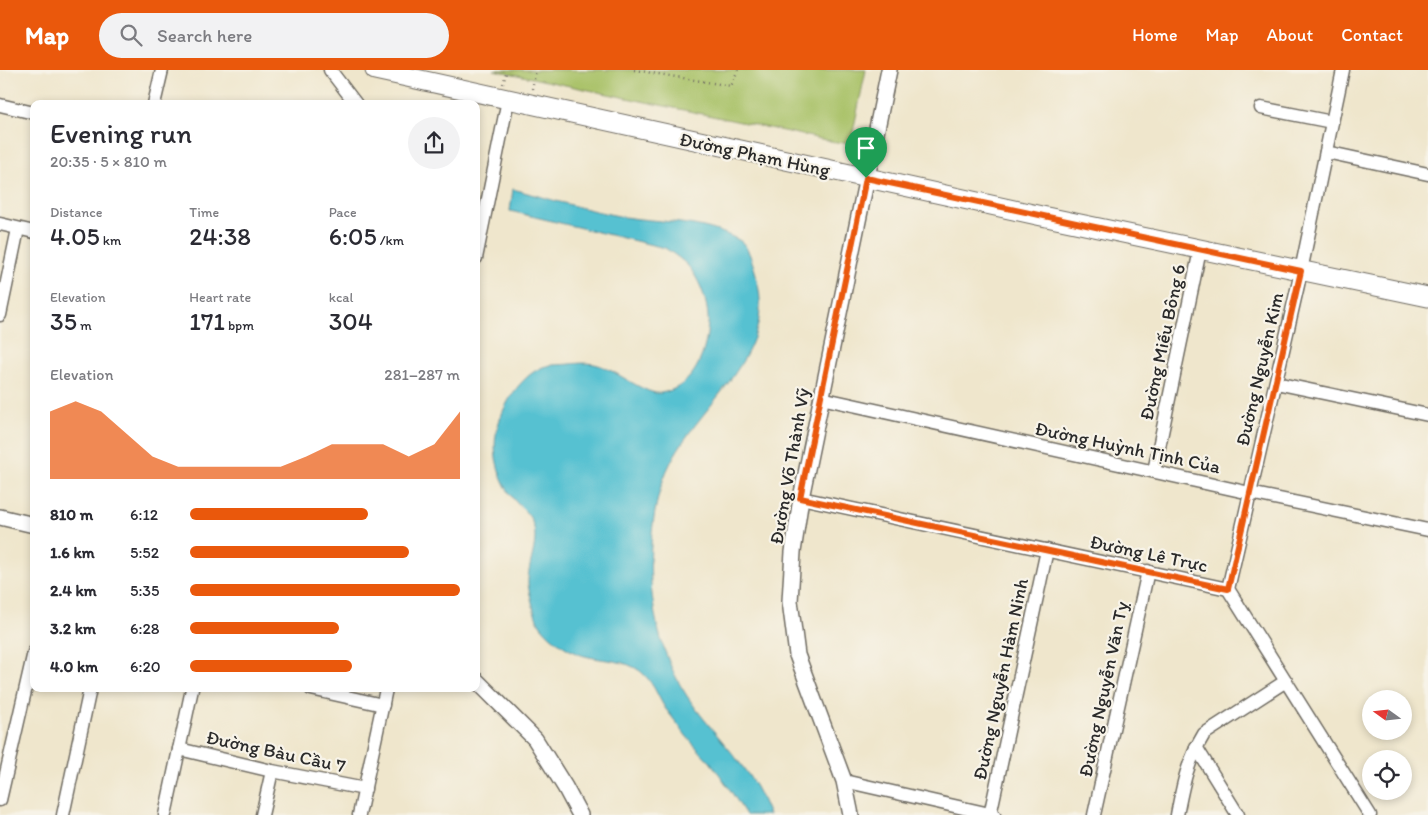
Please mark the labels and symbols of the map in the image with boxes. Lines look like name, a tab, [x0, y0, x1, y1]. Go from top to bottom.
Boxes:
street label: Đường Phạm Hùng	[678, 127, 832, 182]
pin	[845, 127, 887, 178]
street label: Đường Miếu Bông 6	[1135, 262, 1190, 422]
street label: Đường Nguyễn Kim	[1231, 289, 1288, 448]
street label: Đường Võ Thành Vỹ	[764, 386, 815, 546]
street label: Đường Huỳnh Tịnh Của	[1033, 417, 1223, 478]
street label: Đường Lê Trực	[1088, 530, 1210, 577]
street label: Đường Nguyễn Hàm Ninh	[968, 575, 1033, 782]
street label: Đường Nguyễn Văn Tỵ	[1074, 599, 1133, 779]
north arrow	[1362, 690, 1412, 740]
street label: Đường Bàu Cầu 7	[204, 725, 348, 777]

